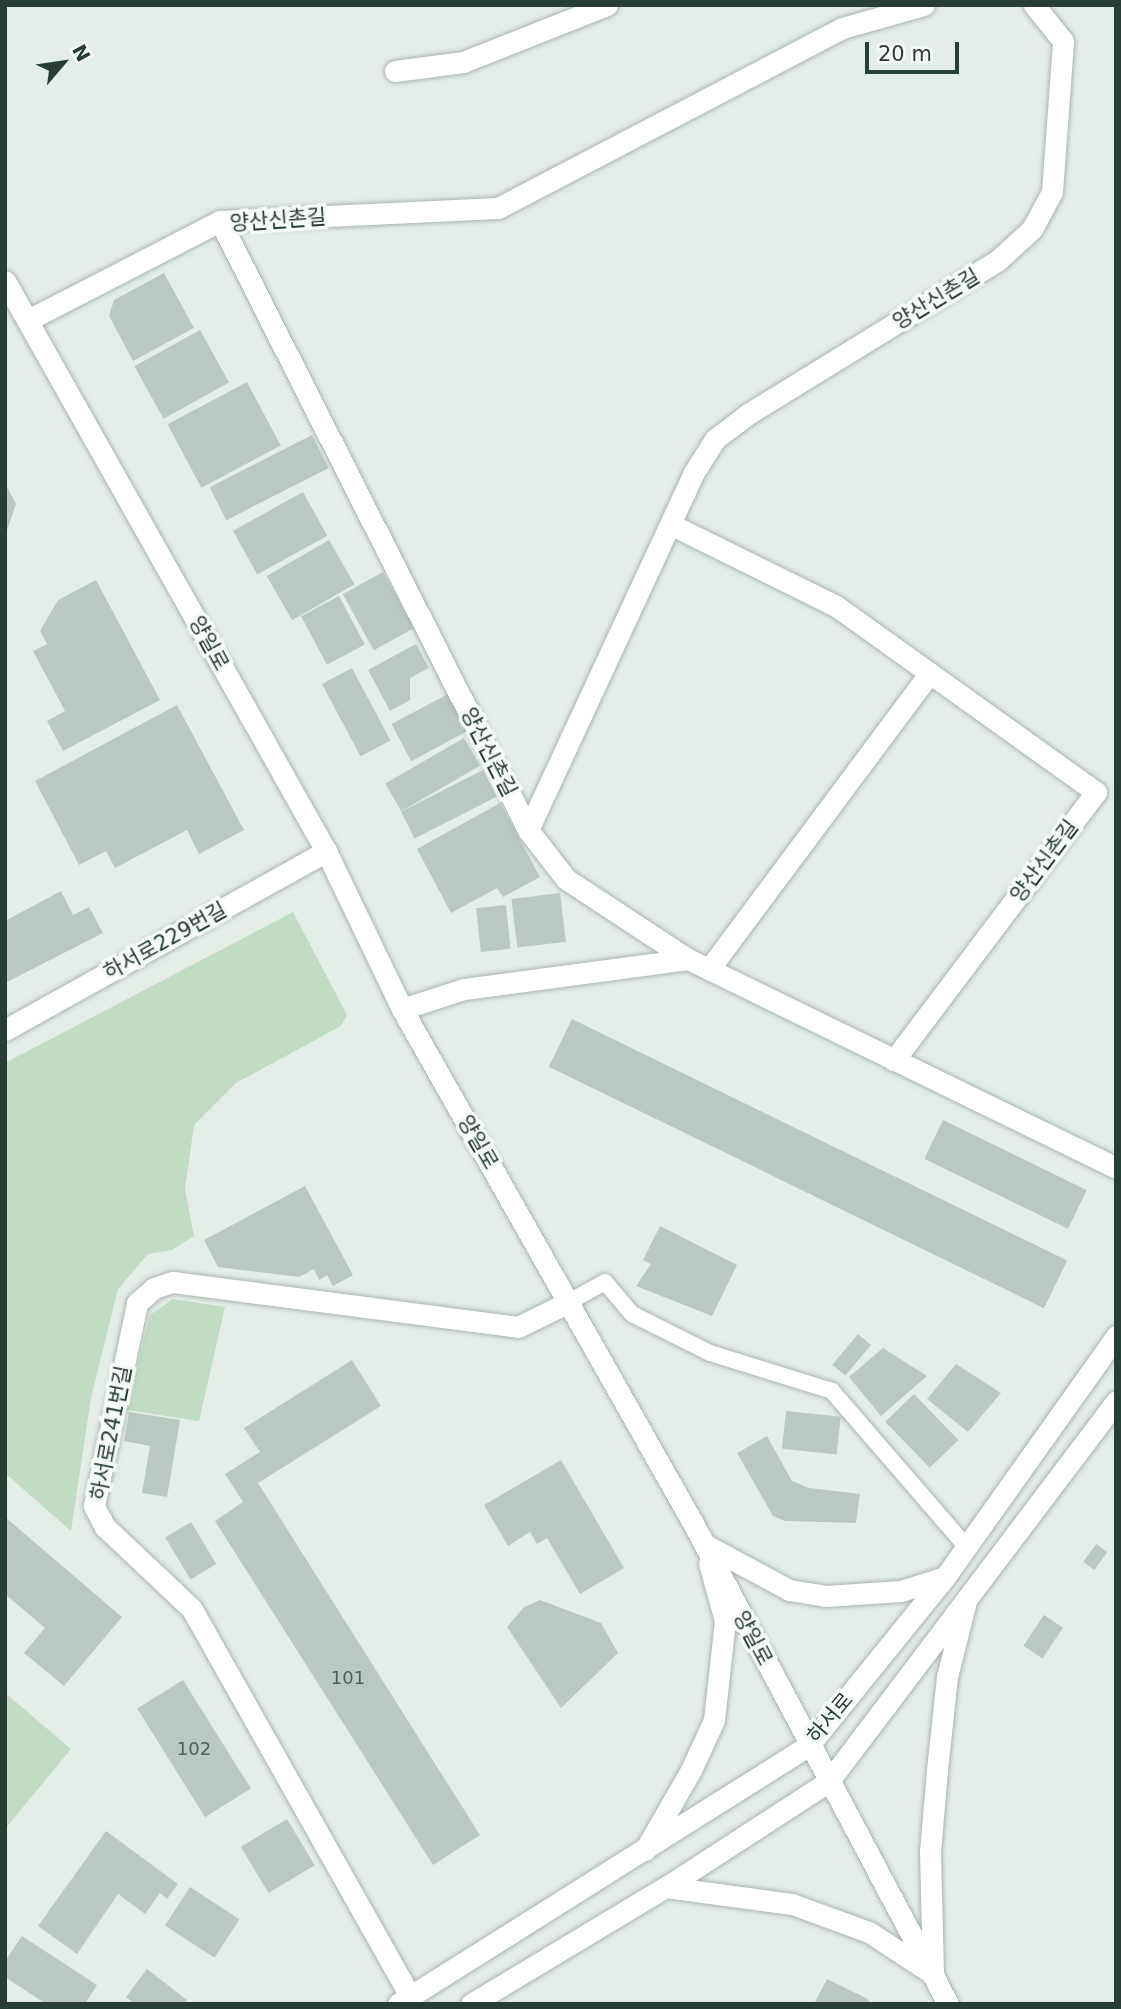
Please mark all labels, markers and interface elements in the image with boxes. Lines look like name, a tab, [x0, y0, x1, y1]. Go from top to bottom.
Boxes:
north arrow	[28, 28, 98, 98]
scale bar	[869, 28, 964, 72]
text: N	[68, 41, 95, 65]
text: 20 m	[878, 42, 932, 66]
street label: 양산신촌길	[229, 204, 327, 236]
street label: 양산신촌길	[888, 263, 984, 335]
street label: 양일로	[184, 612, 234, 674]
street label: 양산신촌길	[456, 703, 522, 801]
street label: 양산신촌길	[1005, 815, 1083, 907]
street label: 하서로229번길	[99, 897, 231, 985]
street label: 양일로	[453, 1111, 503, 1173]
street label: 하서로241번길	[86, 1364, 136, 1502]
street label: 양일로	[728, 1606, 778, 1670]
house number: 101	[331, 1667, 365, 1689]
street label: 하서로	[802, 1688, 858, 1748]
house number: 102	[177, 1738, 211, 1760]

